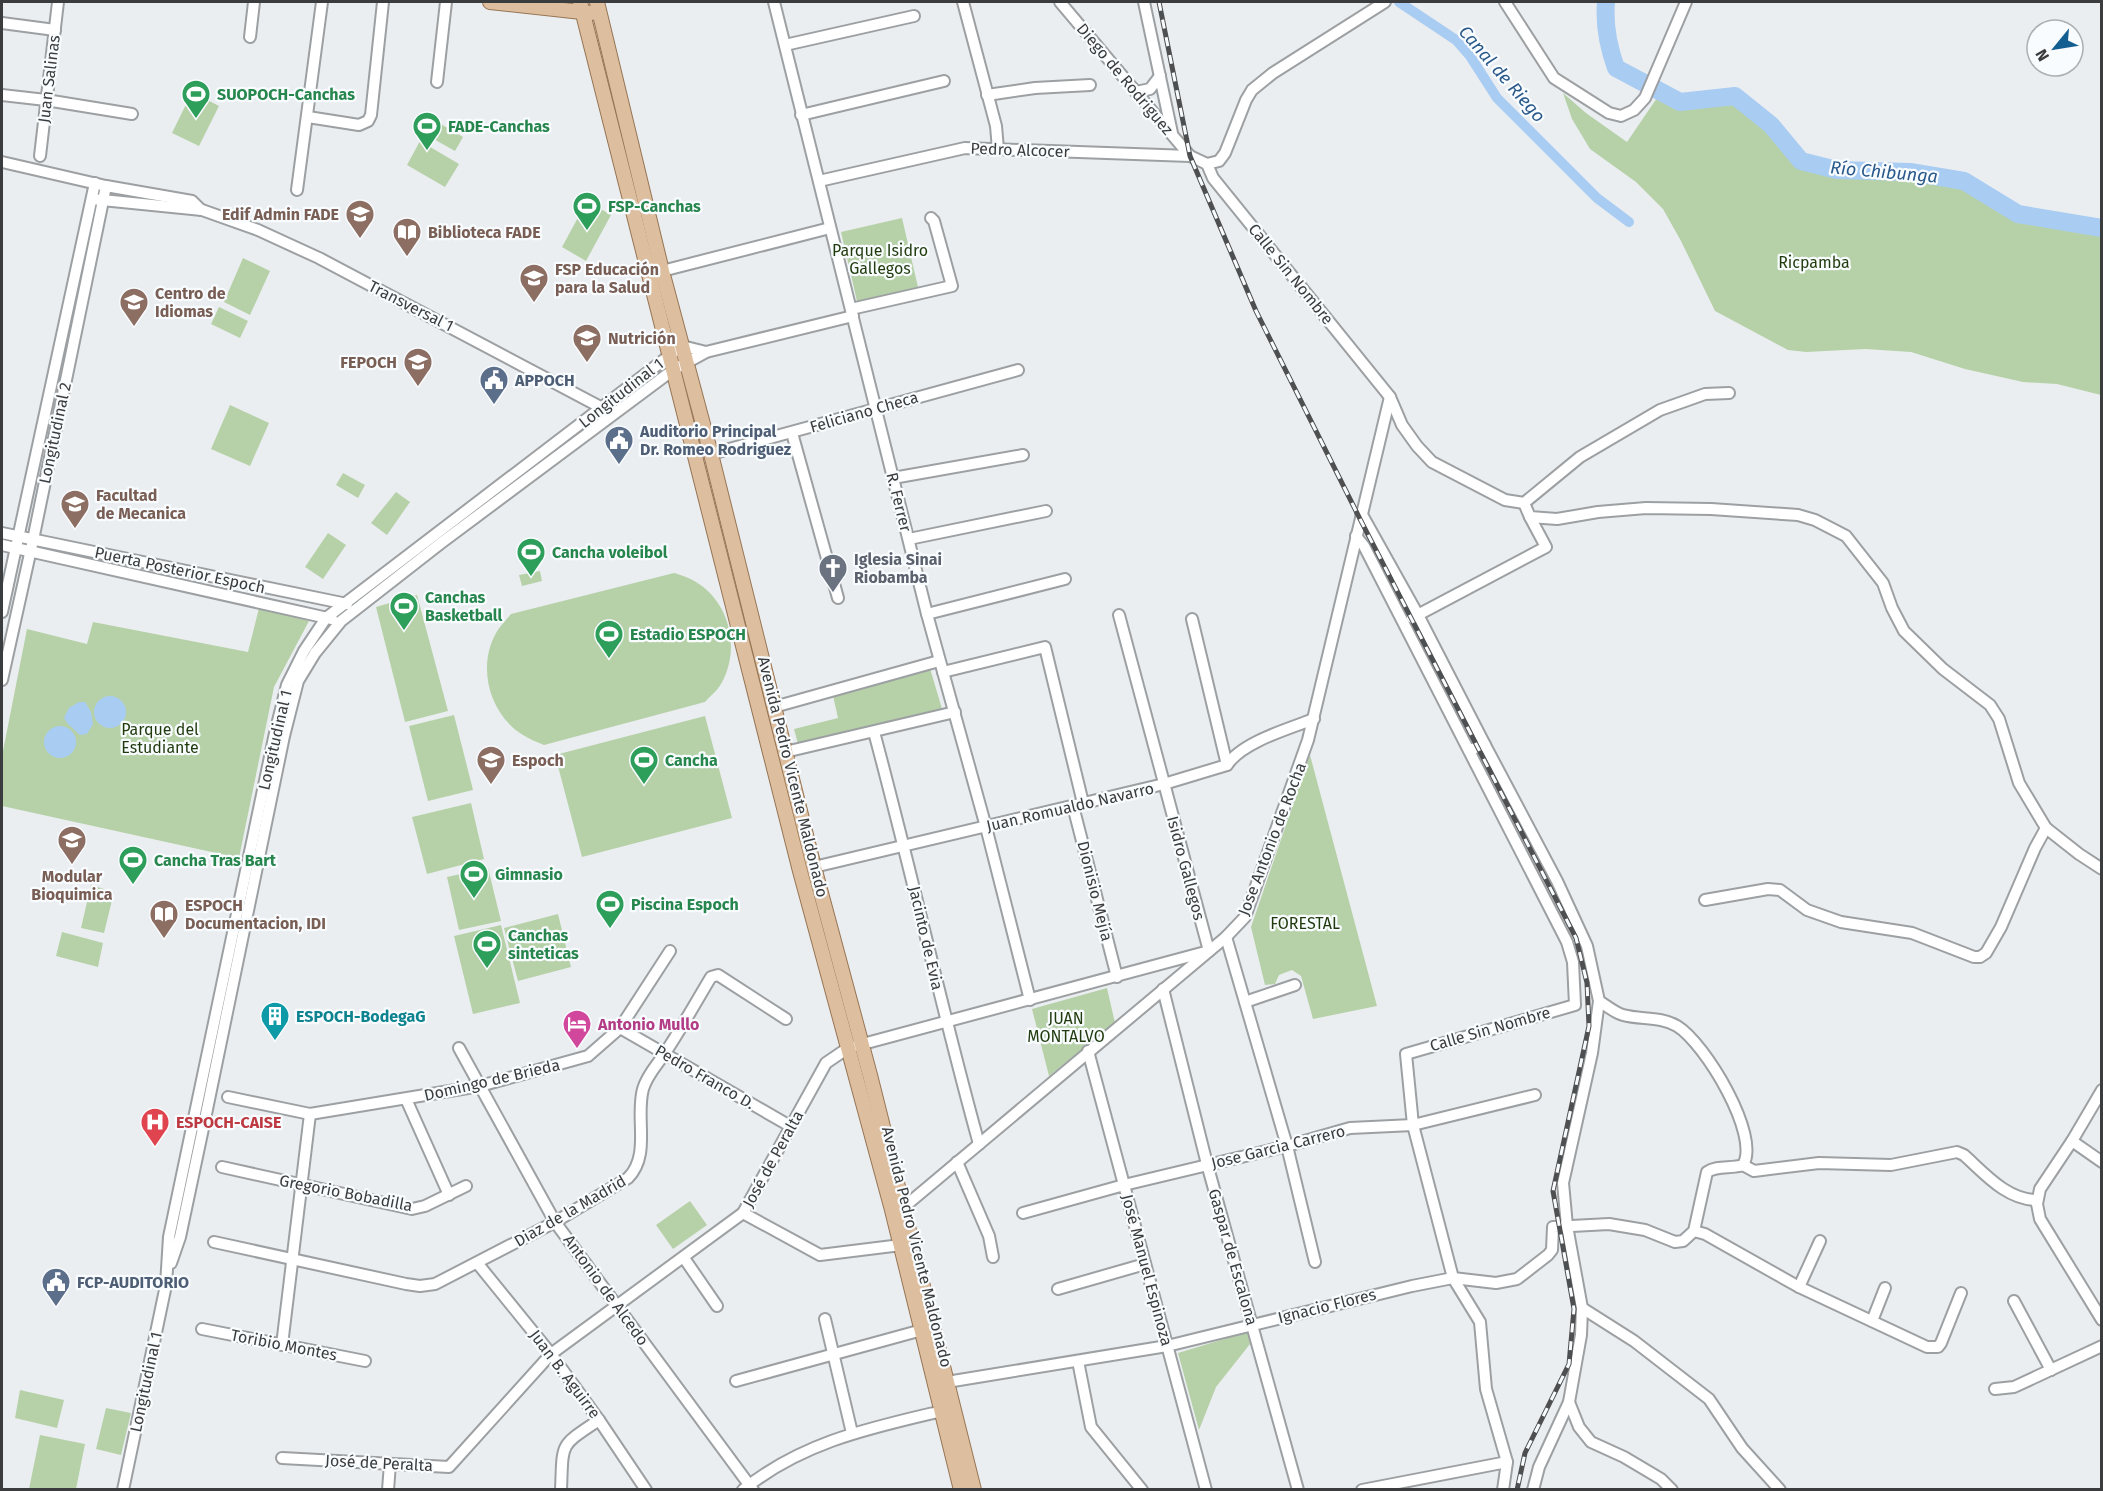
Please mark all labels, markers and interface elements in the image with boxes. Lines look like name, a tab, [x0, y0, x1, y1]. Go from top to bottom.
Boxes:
north arrow	[2025, 18, 2085, 78]
street label: Diego de Rodriguez	[1073, 19, 1177, 139]
water label: Canal de Riego	[1454, 21, 1550, 127]
street label: Juan Salinas	[34, 34, 64, 124]
text: N	[2032, 46, 2053, 65]
sports icon: SUOPOCH-Canchas	[180, 78, 212, 120]
place label: SUOPOCH-Canchas	[217, 85, 355, 104]
sports icon: FADE-Canchas	[411, 110, 443, 152]
place label: FADE-Canchas	[448, 117, 550, 136]
street label: Pedro Alcocer	[970, 139, 1071, 161]
water label: Río Chibunga	[1829, 156, 1939, 188]
sports icon: FSP-Canchas	[571, 190, 603, 232]
place label: FSP-Canchas	[608, 197, 701, 216]
school or university icon: Edif Admin FADE	[344, 198, 376, 240]
place label: Edif Admin FADE	[222, 205, 339, 224]
library icon: Biblioteca FADE	[391, 216, 423, 258]
street label: Calle Sin Nombre	[1244, 220, 1338, 328]
place label: Biblioteca FADE	[428, 223, 541, 242]
park label: Parque Isidro Gallegos	[832, 241, 928, 278]
park label: Ricpamba	[1778, 253, 1850, 272]
place label: FSP Educación para la Salud	[555, 260, 659, 297]
school or university icon: FSP Educación para la Salud	[518, 262, 550, 304]
street label: Transversal 1	[365, 276, 457, 336]
place label: Centro de Idiomas	[155, 284, 226, 321]
school or university icon: Centro de Idiomas	[118, 286, 150, 328]
school or university icon: Nutrición	[571, 322, 603, 364]
place label: Nutrición	[608, 329, 676, 348]
school or university icon: FEPOCH	[402, 346, 434, 388]
place label: FEPOCH	[340, 353, 397, 372]
street label: Longitudinal 1	[575, 354, 667, 432]
public building icon: APPOCH	[478, 364, 510, 406]
place label: APPOCH	[514, 371, 575, 390]
street label: Longitudinal 2	[35, 381, 75, 485]
street label: Feliciano Checa	[807, 387, 921, 437]
place label: Auditorio Principal Dr. Romeo Rodriguez	[639, 422, 792, 459]
public building icon: Auditorio Principal Dr. Romeo Rodriguez	[603, 424, 635, 466]
street label: R. Ferrer	[882, 470, 916, 534]
place label: Facultad de Mecanica	[96, 486, 186, 523]
school or university icon: Facultad de Mecanica	[59, 488, 91, 530]
sports icon: Cancha voleibol	[515, 536, 547, 578]
street label: Puerta Posterior Espoch	[93, 543, 267, 597]
place label: Cancha voleibol	[552, 543, 668, 562]
place label: Iglesia Sinai Riobamba	[854, 550, 942, 587]
church icon: Iglesia Sinai Riobamba	[817, 552, 849, 594]
place label: Canchas Basketball	[425, 588, 503, 625]
sports icon: Canchas Basketball	[388, 590, 420, 632]
sports icon: Estadio ESPOCH	[593, 618, 625, 660]
place label: Estadio ESPOCH	[630, 625, 746, 644]
street label: Avenida Pedro Vicente Maldonado	[754, 655, 832, 899]
street label: Longitudinal 1	[254, 688, 296, 792]
park label: Parque del Estudiante	[121, 720, 199, 757]
school or university icon: Espoch	[475, 744, 507, 786]
sports icon: Cancha	[628, 744, 660, 786]
place label: Espoch	[512, 751, 564, 770]
place label: Cancha	[665, 751, 718, 770]
street label: Jose Antonio de Rocha	[1234, 760, 1310, 918]
street label: Juan Romualdo Navarro	[984, 778, 1156, 836]
street label: Isidro Gallegos	[1163, 814, 1209, 922]
school or university icon: Modular Bioquimica	[56, 824, 88, 866]
street label: Dionisio Mejía	[1073, 839, 1117, 943]
sports icon: Cancha Tras Bart	[117, 844, 149, 886]
place label: Cancha Tras Bart	[154, 851, 277, 870]
sports icon: Gimnasio	[458, 858, 490, 900]
place label: Gimnasio	[495, 865, 563, 884]
place label: Modular Bioquimica	[31, 867, 113, 904]
street label: Jacinto de Evia	[905, 884, 947, 992]
sports icon: Piscina Espoch	[594, 888, 626, 930]
place label: Piscina Espoch	[631, 895, 739, 914]
place label: ESPOCH Documentacion, IDI	[185, 896, 326, 933]
library icon: ESPOCH Documentacion, IDI	[148, 898, 180, 940]
park label: FORESTAL	[1270, 914, 1340, 933]
place label: Canchas sinteticas	[508, 926, 579, 963]
sports icon: Canchas sinteticas	[471, 928, 503, 970]
building icon: ESPOCH-BodegaG	[259, 1000, 291, 1042]
street label: Calle Sin Nombre	[1428, 1003, 1552, 1055]
place label: ESPOCH-BodegaG	[296, 1007, 426, 1026]
hotel icon: Antonio Mullo	[561, 1008, 593, 1050]
park label: JUAN MONTALVO	[1027, 1009, 1105, 1046]
place label: Antonio Mullo	[597, 1015, 699, 1034]
street label: Pedro Franco D.	[652, 1041, 758, 1113]
street label: Domingo de Brieda	[422, 1055, 562, 1105]
hospital icon: ESPOCH-CAISE	[139, 1106, 171, 1148]
street label: José de Peralta	[739, 1107, 807, 1211]
place label: ESPOCH-CAISE	[176, 1113, 281, 1132]
street label: Jose Garcia Carrero	[1209, 1121, 1347, 1173]
street label: Avenida Pedro Vicente Maldonado	[878, 1125, 956, 1369]
street label: Gregorio Bobadilla	[278, 1171, 414, 1215]
street label: Diaz de la Madrid	[511, 1171, 629, 1251]
street label: Gaspar de Escalona	[1204, 1187, 1262, 1327]
street label: José Manuel Espinoza	[1118, 1192, 1176, 1348]
street label: Antonio de Alcedo	[559, 1231, 653, 1349]
public building icon: FCP-AUDITORIO	[40, 1266, 72, 1308]
place label: FCP-AUDITORIO	[77, 1273, 189, 1292]
street label: Ignacio Flores	[1276, 1285, 1378, 1327]
street label: Toribio Montes	[229, 1325, 339, 1365]
street label: Juan B. Aguirre	[525, 1326, 605, 1422]
street label: Longitudinal 1	[126, 1330, 166, 1434]
street label: José de Peralta	[325, 1451, 433, 1475]

